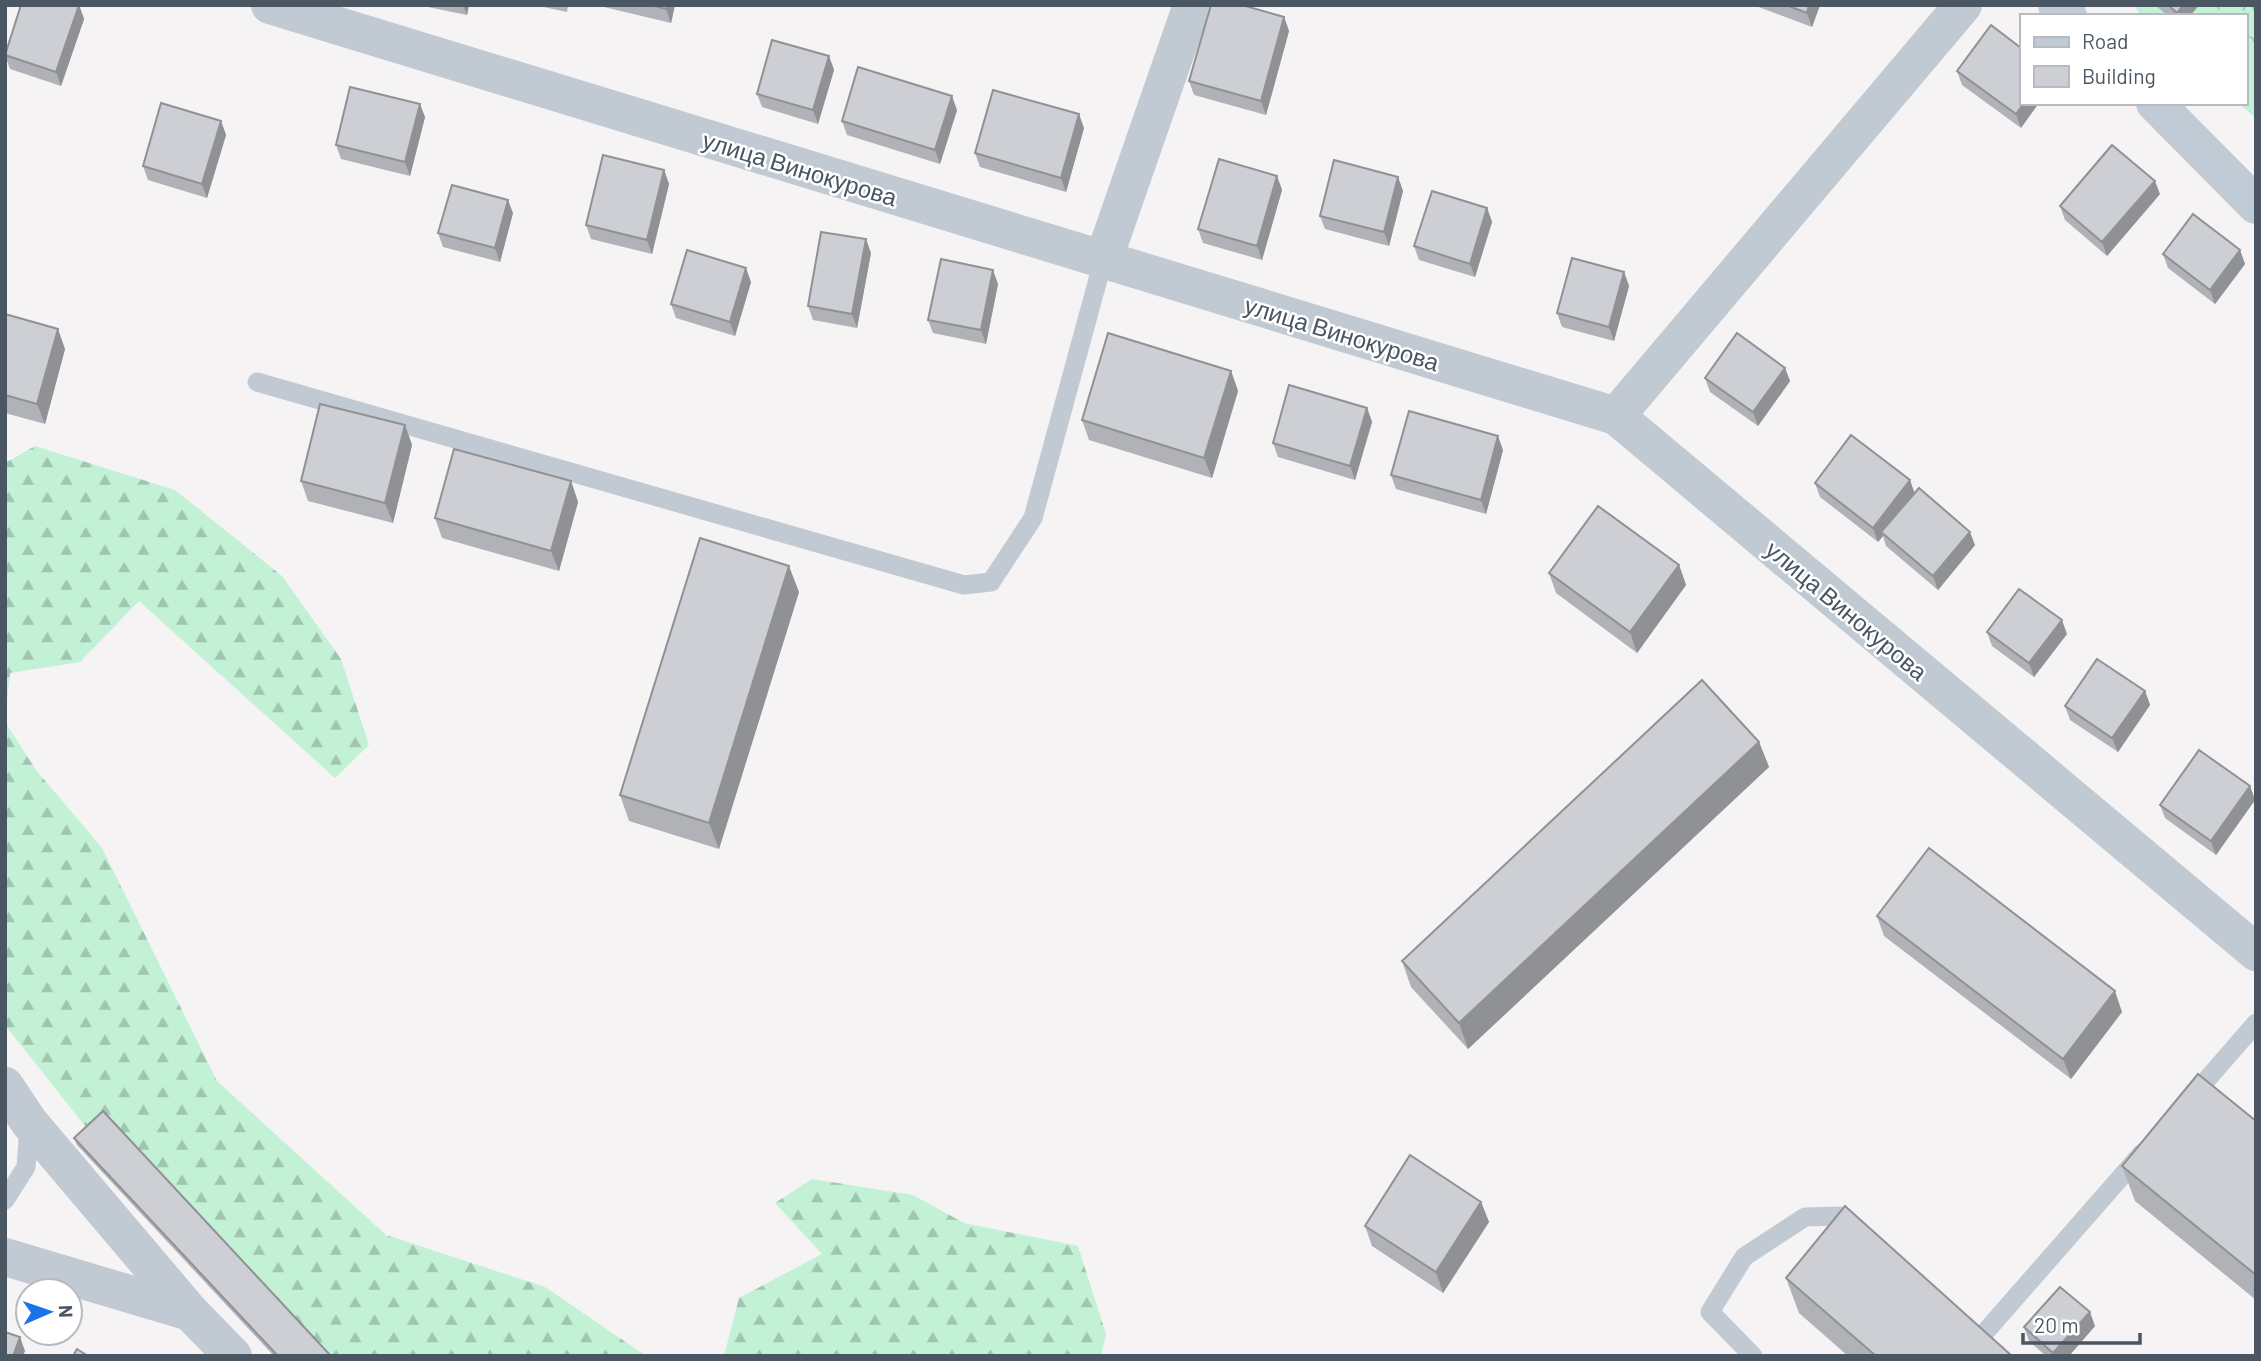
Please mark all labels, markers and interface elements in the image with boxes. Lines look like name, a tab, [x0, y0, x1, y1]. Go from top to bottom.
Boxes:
legend	[2020, 14, 2247, 105]
text: Road	[2082, 28, 2128, 53]
text: Building	[2082, 63, 2156, 88]
street label: улица Винокурова	[699, 125, 901, 212]
street label: улица Винокурова	[1241, 290, 1443, 377]
street label: улица Винокурова	[1760, 534, 1934, 686]
north arrow	[14, 1277, 84, 1347]
scale bar	[2023, 1302, 2140, 1346]
text: N	[55, 1305, 78, 1318]
text: 20 m	[2034, 1312, 2079, 1337]

